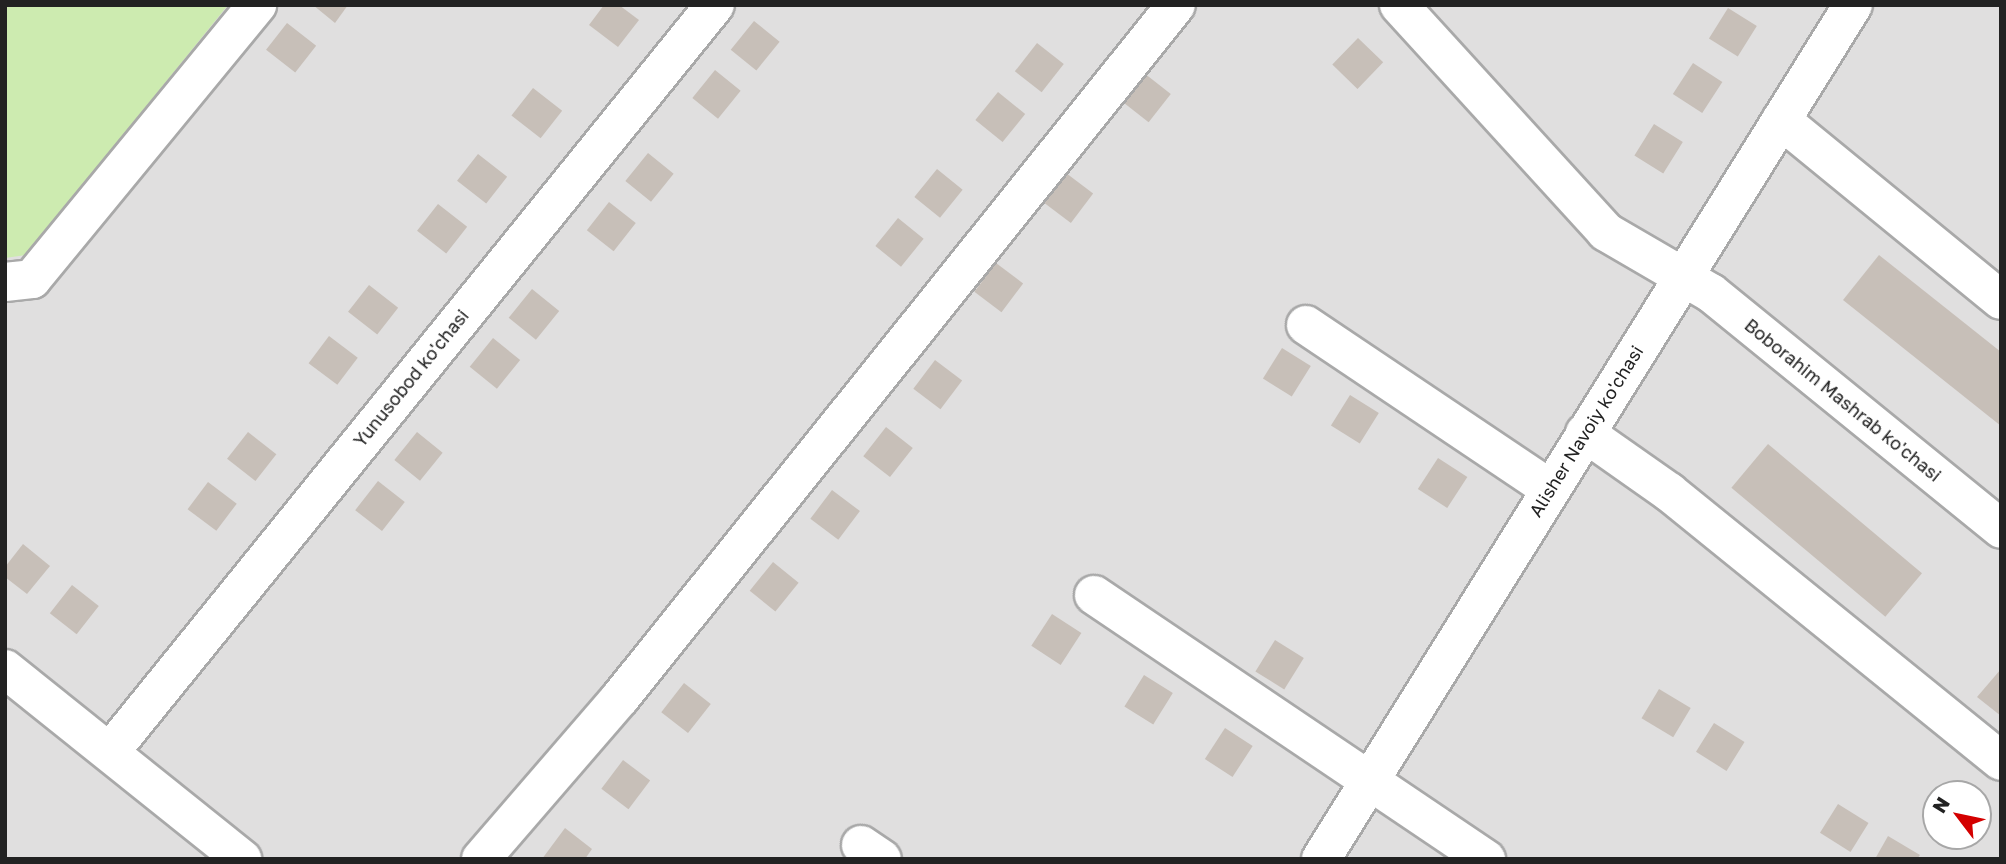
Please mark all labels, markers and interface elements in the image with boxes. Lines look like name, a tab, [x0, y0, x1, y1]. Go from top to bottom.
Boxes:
street label: Yunusobod ko'chasi	[349, 305, 473, 451]
street label: Boborahim Mashrab ko'chasi	[1740, 314, 1946, 486]
street label: Alisher Navoiy ko'chasi	[1524, 341, 1648, 521]
north arrow	[1922, 780, 1992, 850]
text: N	[1927, 792, 1954, 817]

